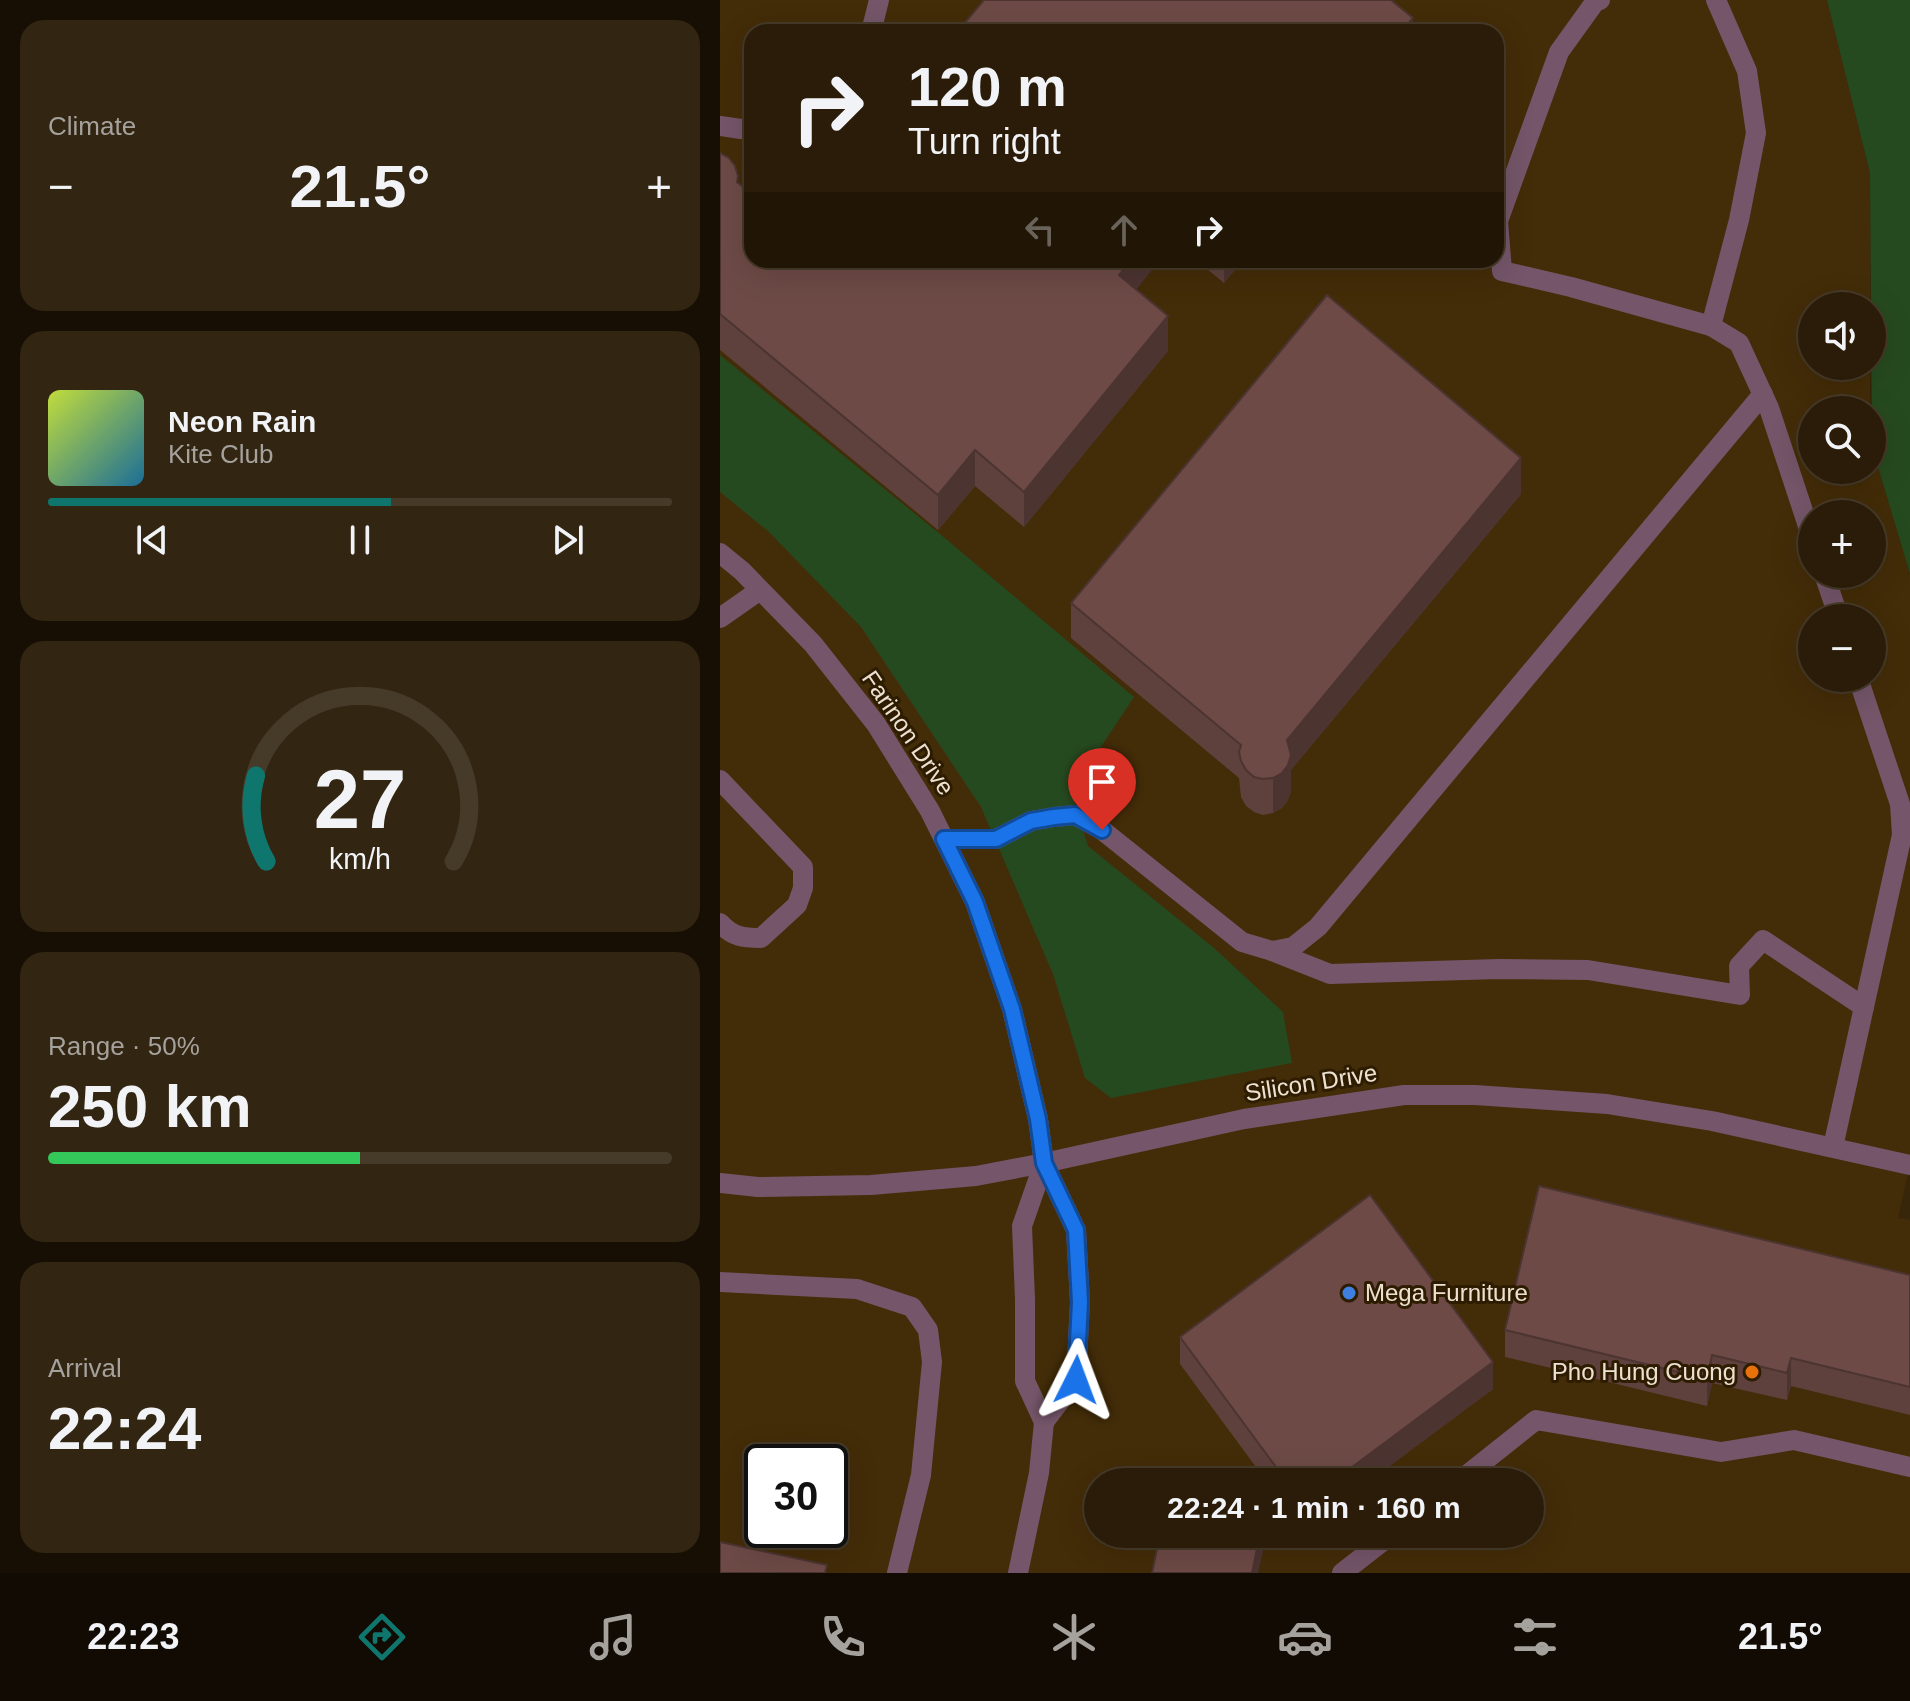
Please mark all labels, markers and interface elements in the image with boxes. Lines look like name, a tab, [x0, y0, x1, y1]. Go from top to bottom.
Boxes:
text: 120 m	[908, 55, 1067, 118]
icon: right	[776, 56, 880, 160]
text: Climate	[48, 111, 136, 141]
text: Turn right	[908, 121, 1061, 162]
text: 21.5°	[290, 153, 430, 220]
text: −	[48, 162, 74, 211]
text: +	[646, 162, 672, 211]
icon: left	[1018, 208, 1062, 252]
icon: ahead	[1102, 208, 1146, 252]
icon: right	[1186, 208, 1230, 252]
map controls	[1798, 292, 1886, 692]
button: sound	[1798, 292, 1886, 380]
button: search	[1798, 396, 1886, 484]
text: Neon Rain	[168, 405, 316, 438]
text: Kite Club	[168, 439, 274, 469]
button: +	[1798, 500, 1886, 588]
icon: previous	[130, 518, 174, 562]
icon: pause	[338, 518, 382, 562]
icon: next	[546, 518, 590, 562]
button: −	[1798, 604, 1886, 692]
street label: Farinon Drive	[857, 665, 960, 800]
pin	[1068, 748, 1136, 830]
text: 27	[314, 753, 406, 846]
icon: arrive	[1080, 760, 1124, 804]
text: km/h	[329, 844, 391, 876]
text: Range · 50%	[48, 1031, 200, 1061]
street label: Silicon Drive	[1243, 1059, 1379, 1106]
text: 250 km	[48, 1073, 252, 1140]
place label: Mega Furniture	[1365, 1279, 1528, 1306]
marker: Mega Furniture	[1340, 1284, 1358, 1302]
position arrow	[1034, 1338, 1118, 1422]
text: Arrival	[48, 1353, 122, 1383]
place label: Pho Hung Cuong	[1552, 1358, 1736, 1385]
marker: Pho Hung Cuong	[1743, 1363, 1761, 1381]
text: 22:24	[48, 1395, 201, 1462]
speed limit sign: 30	[744, 1444, 848, 1548]
text: 22:24 · 1 min · 160 m	[1167, 1491, 1461, 1524]
icon: directions	[354, 1609, 410, 1665]
icon: music	[585, 1609, 641, 1665]
icon: phone	[815, 1609, 871, 1665]
icon: climate	[1046, 1609, 1102, 1665]
icon: car	[1277, 1609, 1333, 1665]
icon: filters	[1507, 1609, 1563, 1665]
text: 22:23	[87, 1616, 179, 1657]
text: 21.5°	[1738, 1616, 1823, 1657]

